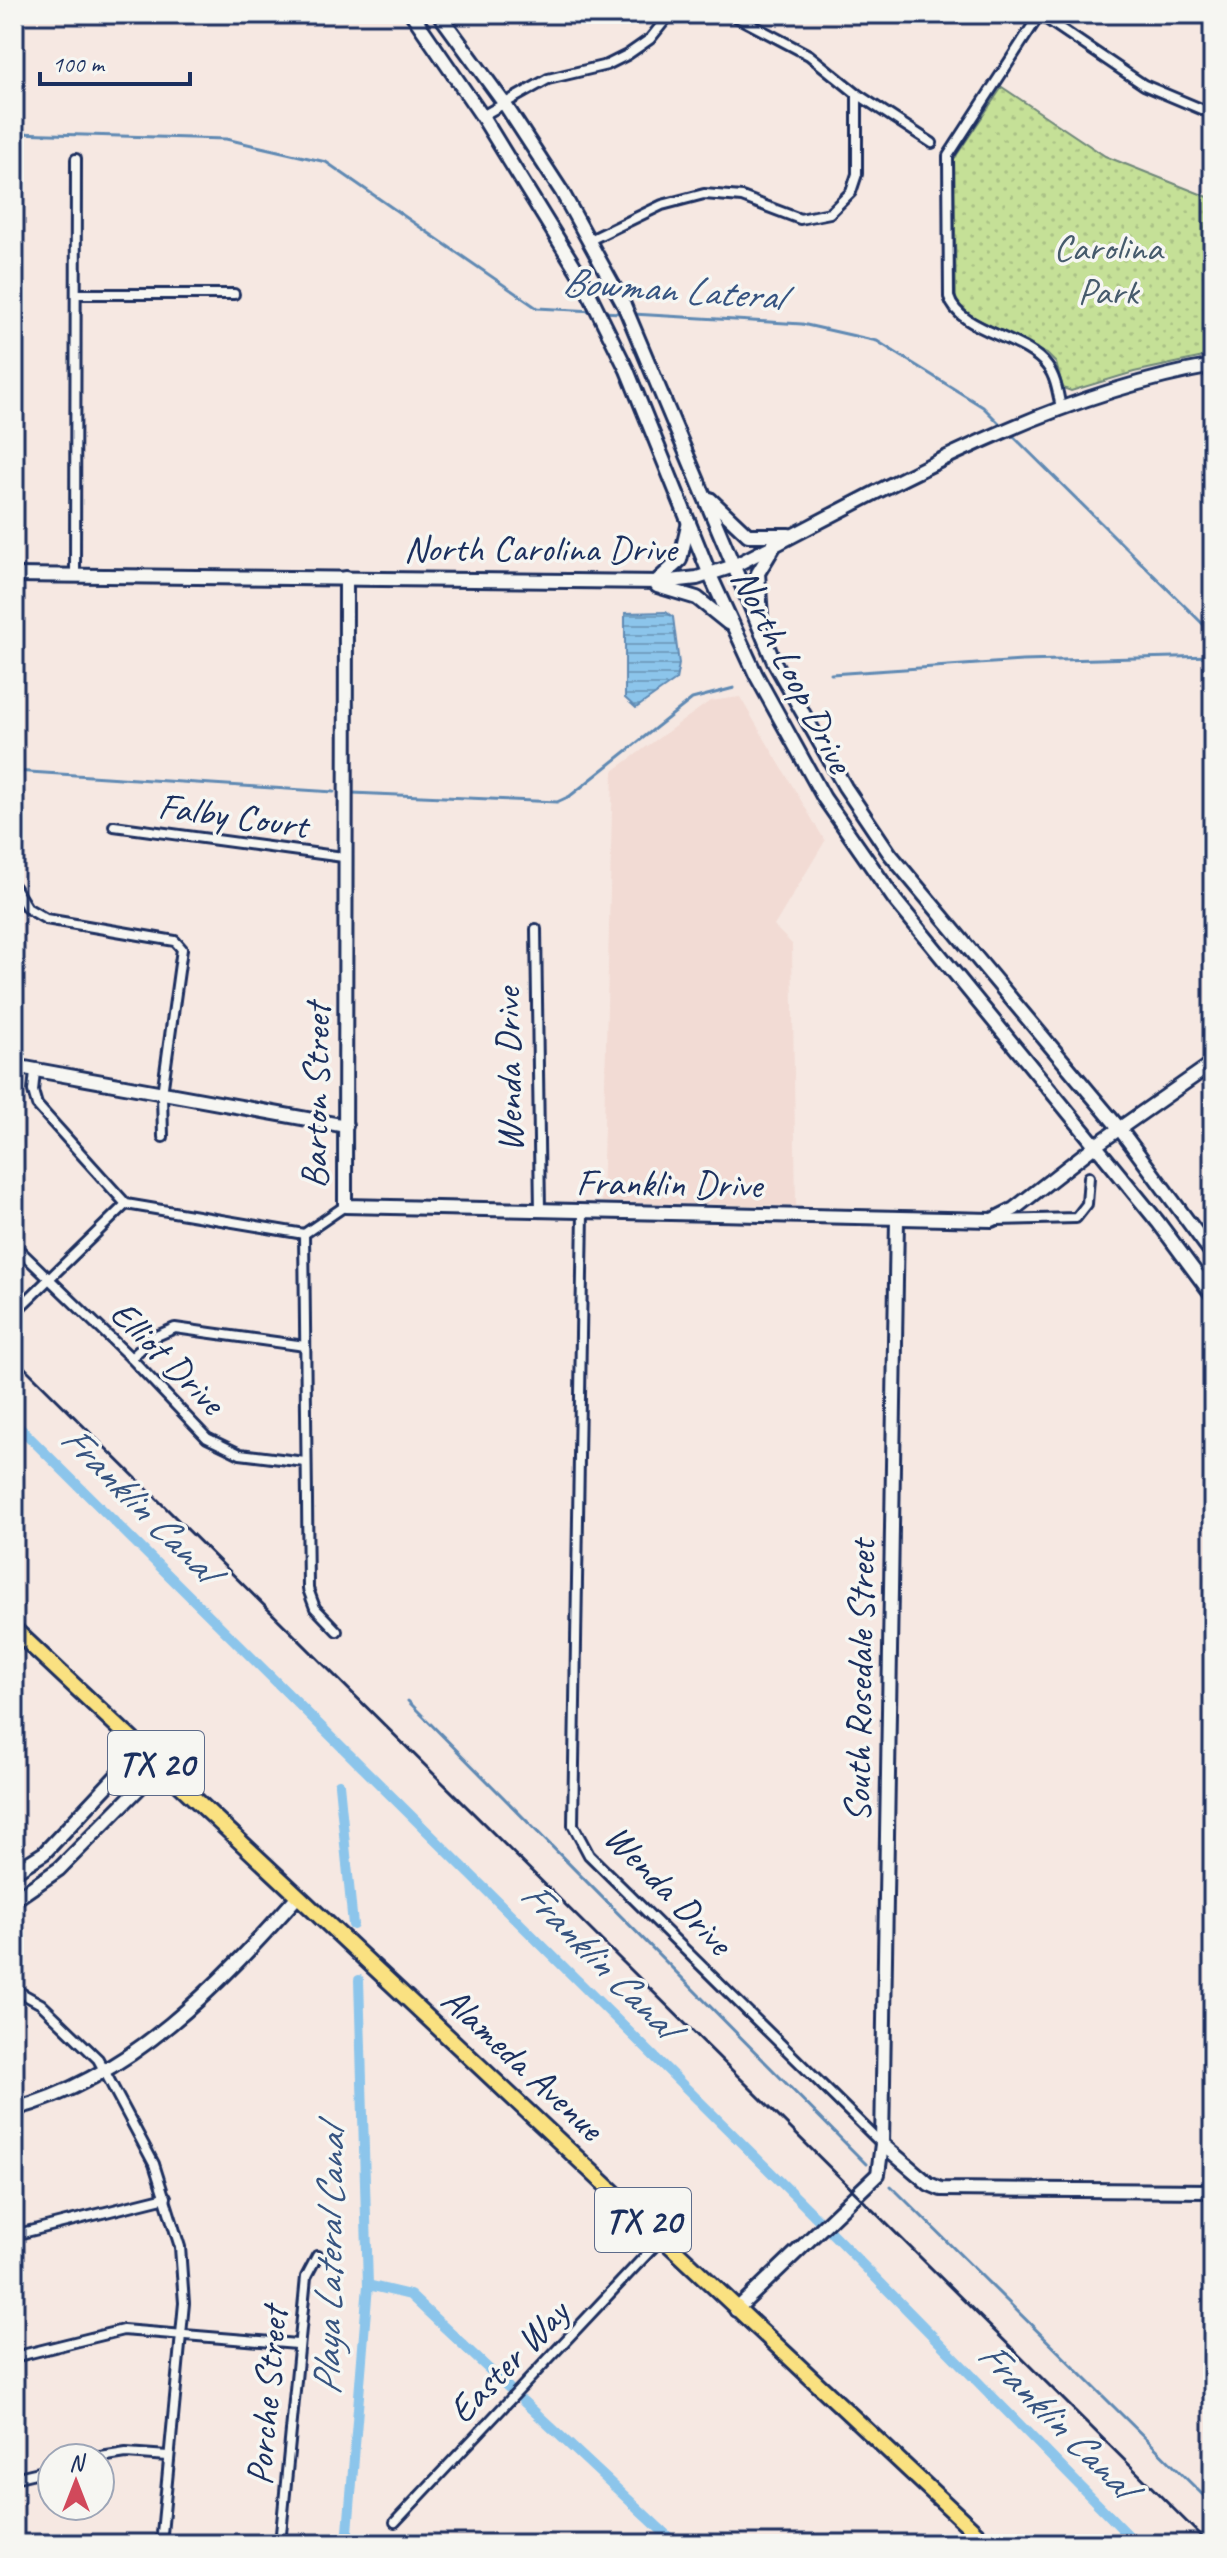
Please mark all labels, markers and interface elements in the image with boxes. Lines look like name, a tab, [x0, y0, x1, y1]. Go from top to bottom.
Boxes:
scale bar	[40, 36, 190, 86]
text: 100 m	[52, 49, 106, 79]
park label: Carolina Park	[1054, 224, 1165, 315]
water label: Bowman Lateral	[560, 256, 796, 322]
street label: North Carolina Drive	[404, 525, 679, 572]
street label: North Loop Drive	[721, 560, 865, 783]
street label: Falby Court	[155, 782, 314, 850]
street label: Wenda Drive	[484, 985, 533, 1153]
street label: Barton Street	[290, 998, 341, 1189]
street label: Franklin Drive	[576, 1158, 765, 1209]
street label: Elliot Drive	[100, 1290, 237, 1427]
water label: Franklin Canal	[50, 1414, 238, 1601]
street label: South Rosedale Street	[834, 1536, 886, 1823]
road number: TX 20	[108, 1731, 204, 1795]
street label: Wenda Drive	[595, 1814, 744, 1967]
water label: Franklin Canal	[510, 1870, 698, 2057]
street label: Alameda Avenue	[432, 1976, 615, 2152]
water label: Playa Lateral Canal	[302, 2115, 357, 2396]
road number: TX 20	[595, 2188, 691, 2252]
street label: Easter Way	[438, 2288, 581, 2433]
street label: Porche Street	[235, 2300, 298, 2487]
water label: Franklin Canal	[967, 2330, 1155, 2517]
north arrow	[36, 2442, 116, 2522]
text: N	[69, 2449, 86, 2477]

